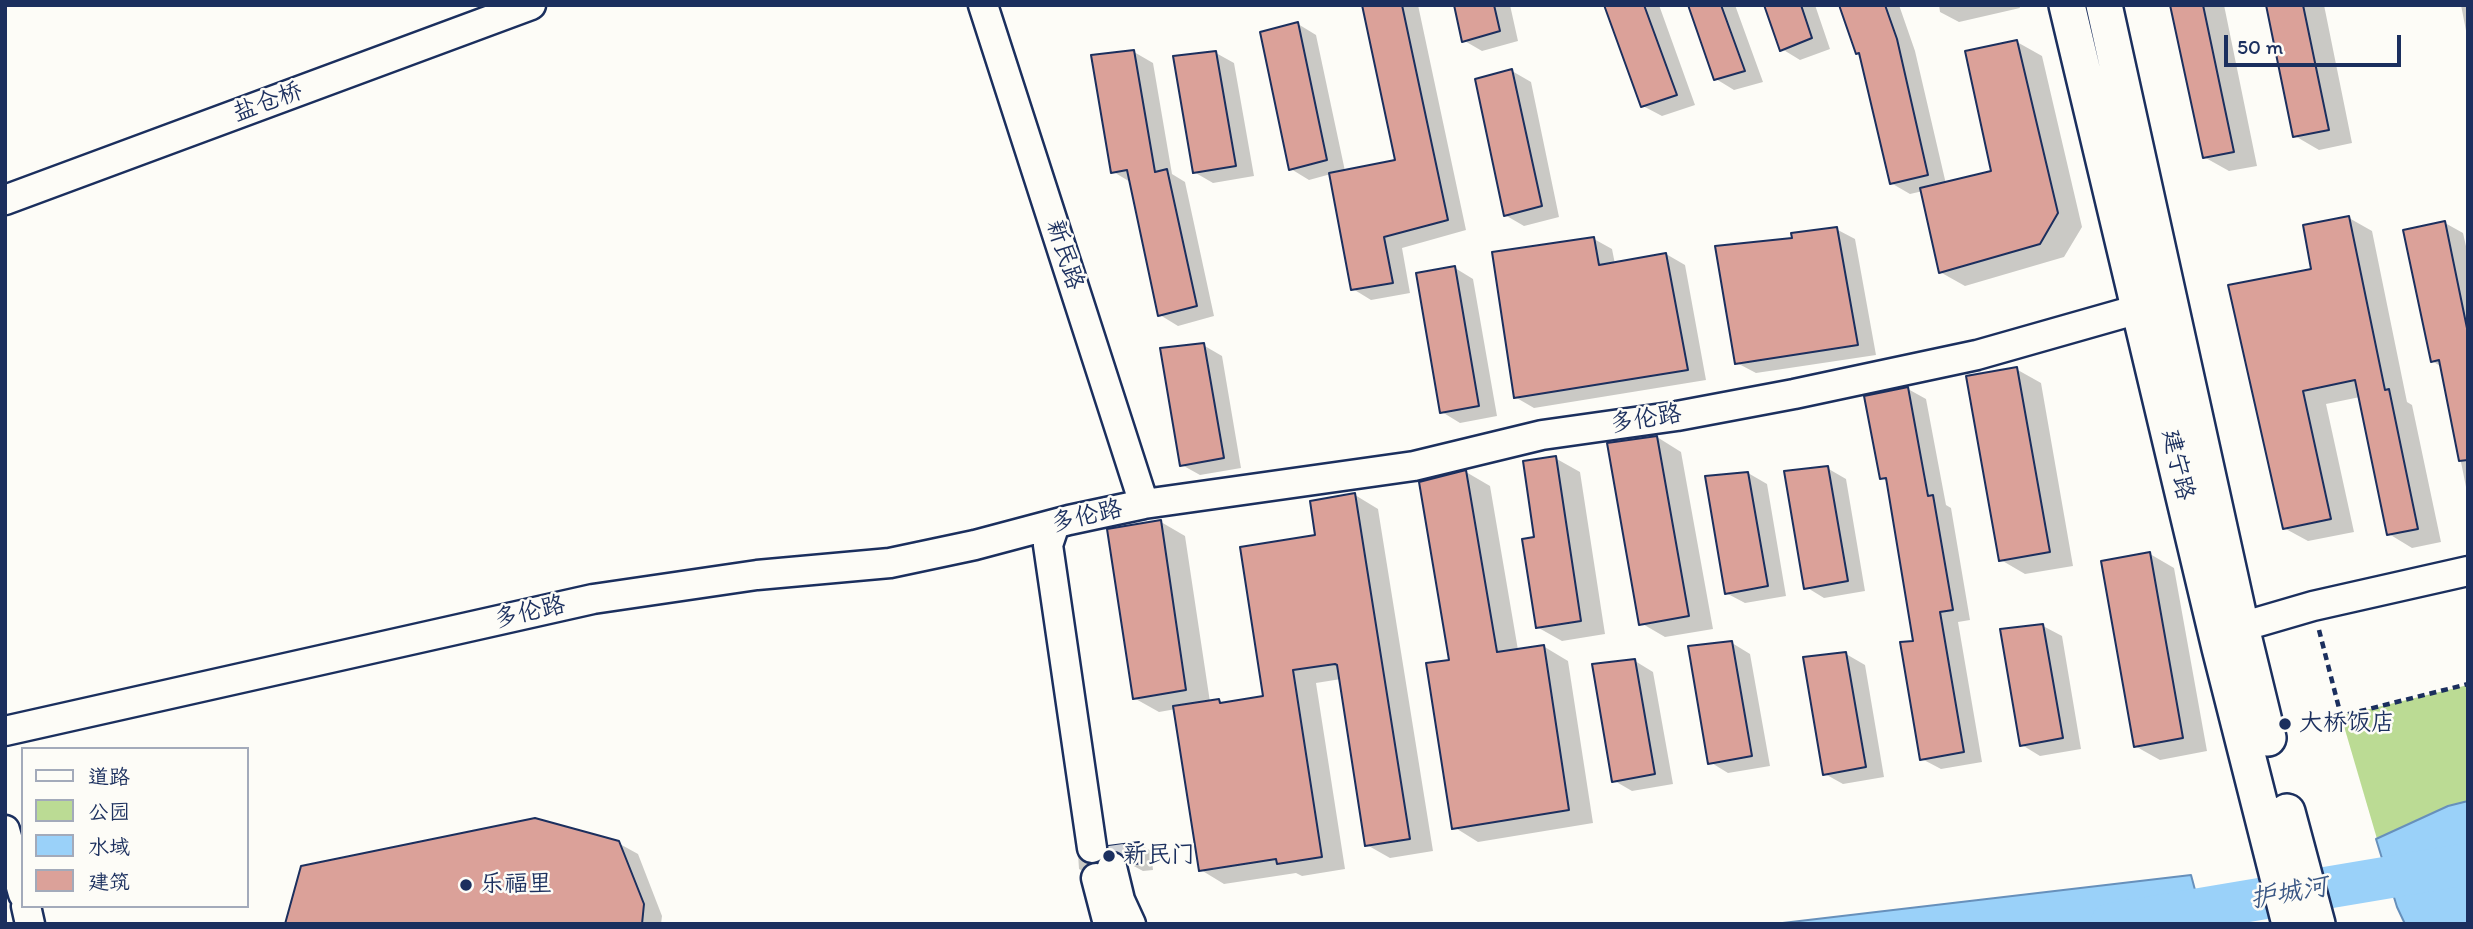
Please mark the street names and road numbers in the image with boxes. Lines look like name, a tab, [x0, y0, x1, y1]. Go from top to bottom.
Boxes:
street label: 盐仓桥	[229, 77, 307, 129]
street label: 新民路	[1039, 216, 1089, 294]
street label: 多伦路	[1608, 400, 1684, 440]
street label: 建宁路	[2155, 427, 2199, 503]
street label: 多伦路	[1049, 495, 1125, 539]
street label: 多伦路	[492, 591, 568, 635]

